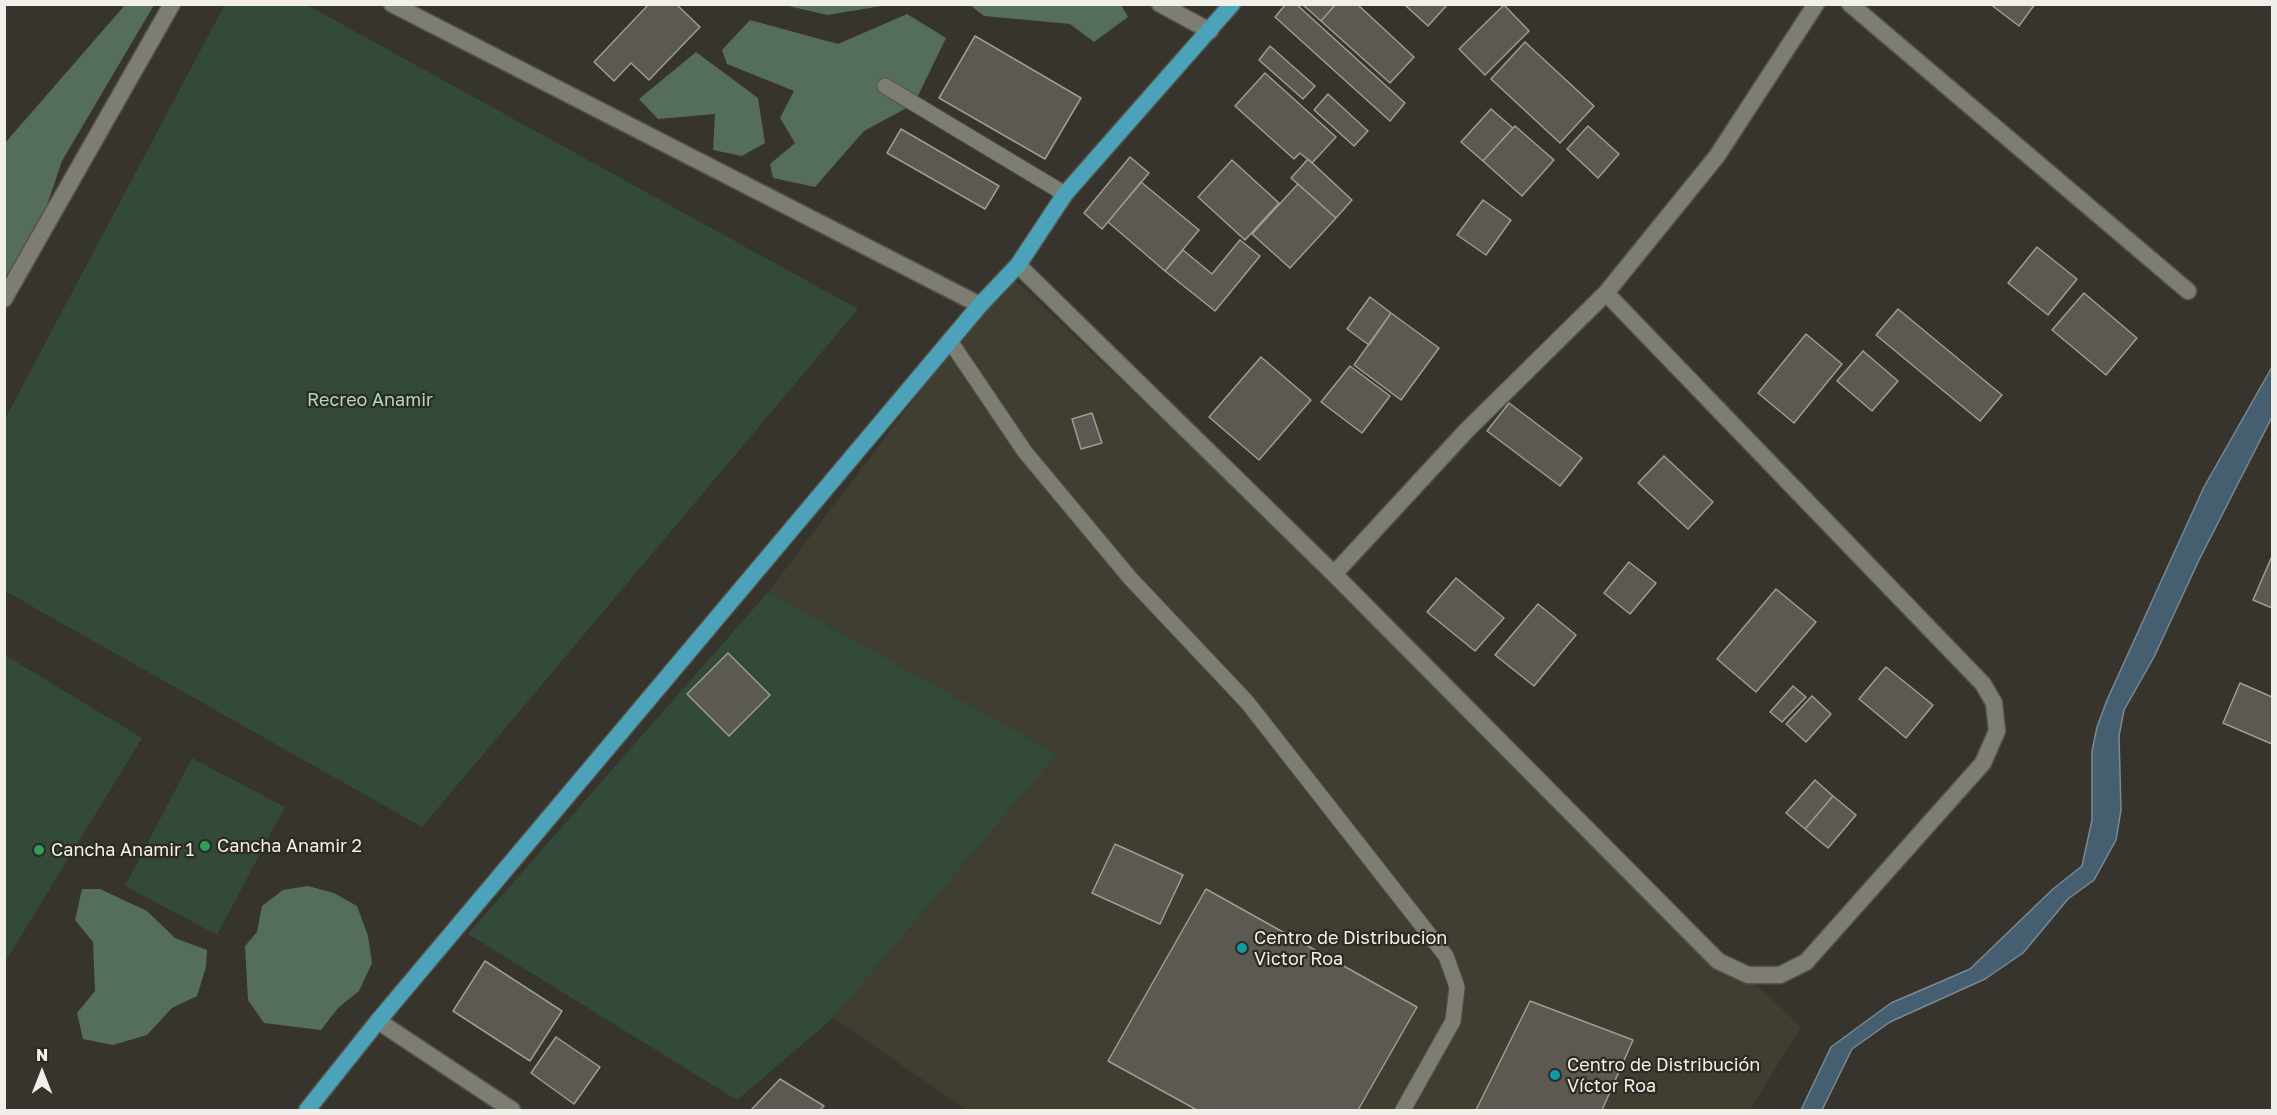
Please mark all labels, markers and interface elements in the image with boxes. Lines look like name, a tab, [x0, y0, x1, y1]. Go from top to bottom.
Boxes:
park label: Recreo Anamir	[307, 389, 433, 411]
place label: Cancha Anamir 2	[217, 835, 362, 857]
place label: Cancha Anamir 1	[51, 839, 194, 861]
marker: Cancha Anamir 2	[198, 839, 212, 853]
marker: Cancha Anamir 1	[32, 843, 46, 857]
place label: Centro de Distribucion Victor Roa	[1254, 927, 1447, 970]
marker: Centro de Distribucion Victor Roa	[1235, 941, 1249, 955]
north arrow	[12, 1043, 72, 1103]
text: N	[36, 1045, 48, 1065]
place label: Centro de Distribución Víctor Roa	[1567, 1054, 1760, 1096]
marker: Centro de Distribución Víctor Roa	[1548, 1068, 1562, 1082]

